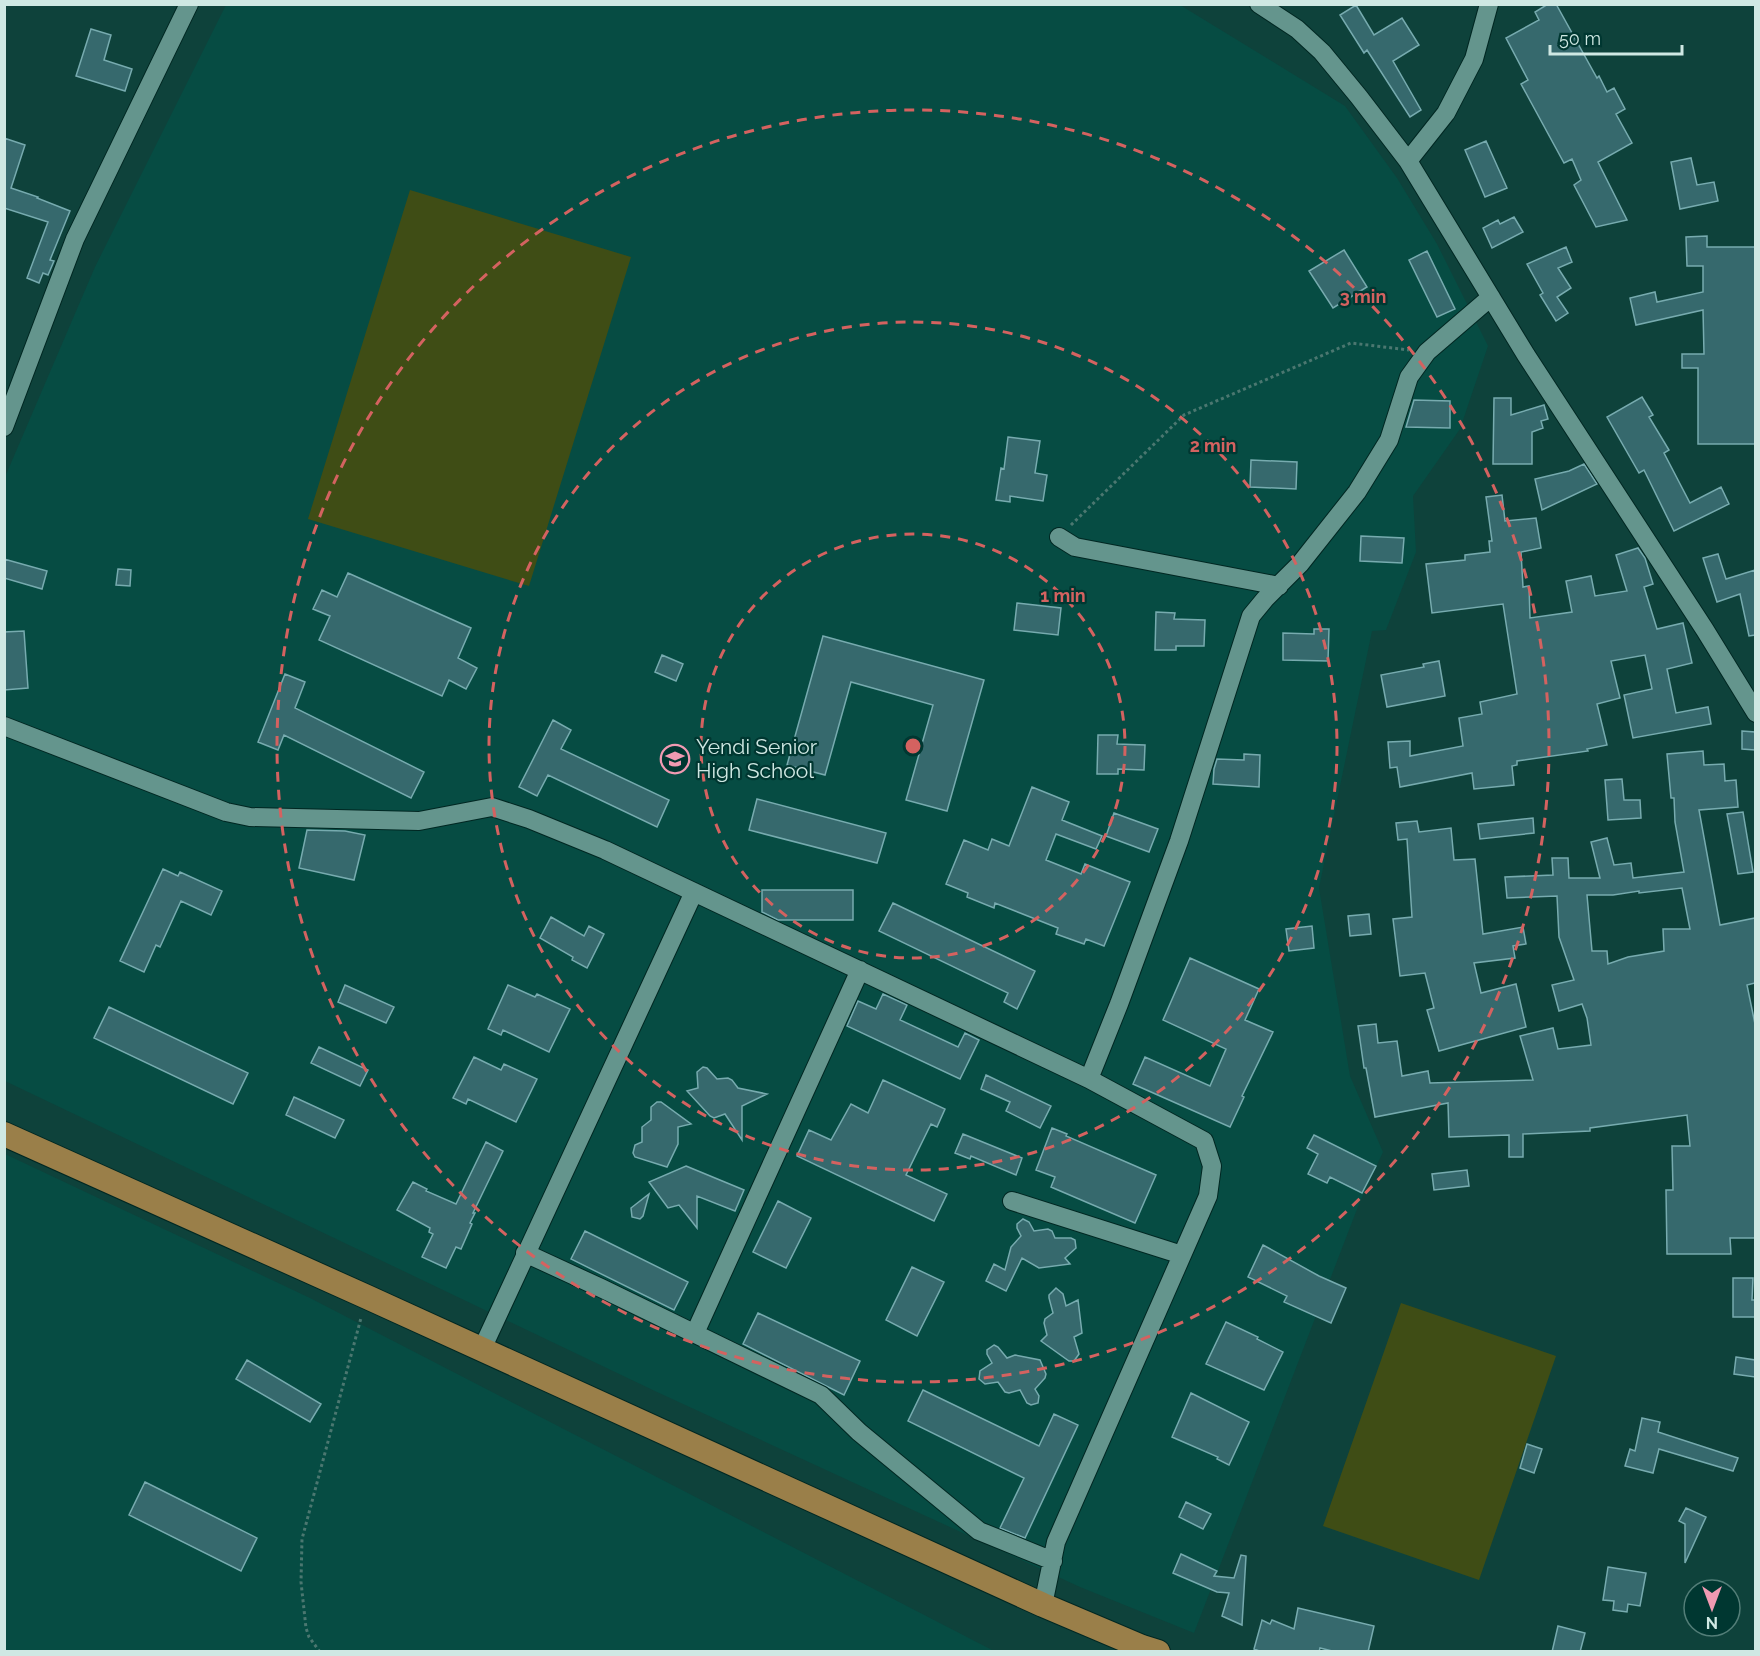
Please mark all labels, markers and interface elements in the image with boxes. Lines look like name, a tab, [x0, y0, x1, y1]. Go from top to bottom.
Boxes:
scale bar	[1550, 18, 1682, 56]
text: 50 m	[1559, 28, 1601, 49]
text: 3 min	[1340, 286, 1386, 307]
text: 2 min	[1190, 435, 1236, 456]
text: 1 min	[1040, 585, 1086, 606]
place label: Yendi Senior High School	[696, 734, 818, 783]
centre of rings	[903, 736, 923, 756]
school or university icon: Yendi Senior High School	[659, 743, 691, 775]
north arrow	[1682, 1578, 1742, 1638]
text: N	[1706, 1613, 1718, 1632]

